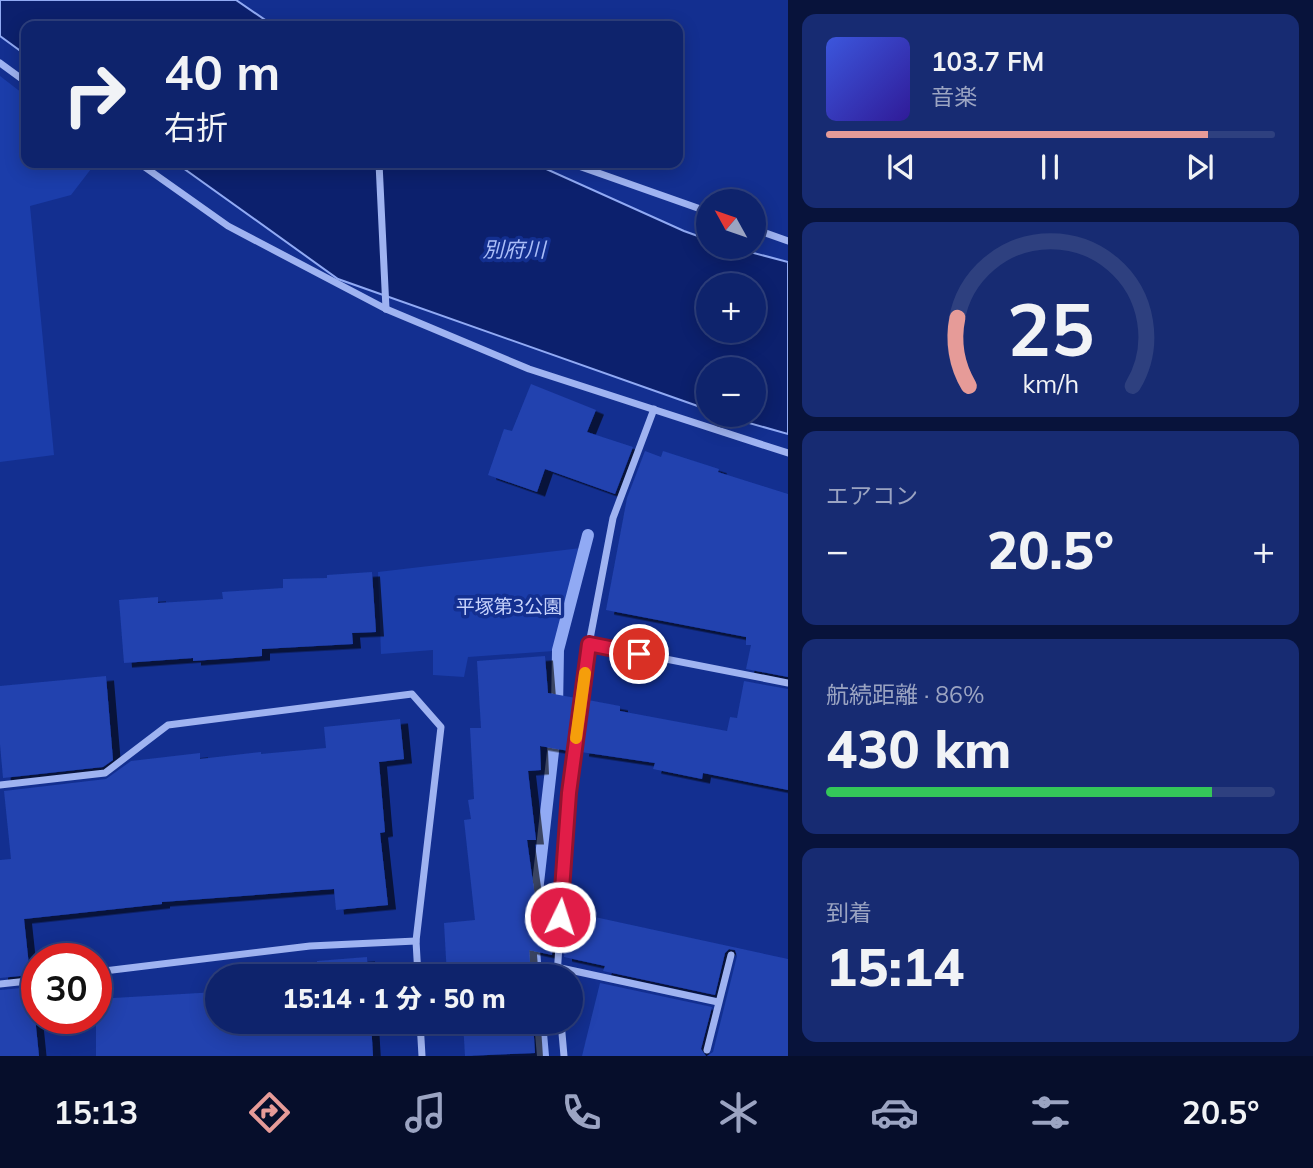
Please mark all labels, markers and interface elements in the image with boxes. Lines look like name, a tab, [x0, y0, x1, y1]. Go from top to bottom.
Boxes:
text: 40 m	[164, 41, 280, 102]
text: 103.7 FM	[931, 45, 1044, 78]
icon: right	[49, 49, 140, 140]
text: 音楽	[931, 82, 977, 111]
text: 右折	[164, 107, 228, 147]
icon: previous	[882, 148, 920, 186]
icon: pause	[1031, 148, 1069, 186]
icon: next	[1181, 148, 1219, 186]
north arrow	[696, 189, 766, 259]
map controls	[696, 189, 766, 427]
water label: 別府川	[483, 236, 547, 262]
button: +	[696, 273, 766, 343]
text: 25	[1007, 283, 1094, 374]
button: −	[696, 357, 766, 427]
text: km/h	[1022, 367, 1079, 398]
text: エアコン	[826, 481, 918, 510]
text: 20.5°	[987, 517, 1114, 582]
text: −	[826, 526, 849, 574]
text: +	[1252, 526, 1275, 574]
park label: 平塚第3公園	[456, 594, 562, 618]
pin	[609, 624, 669, 684]
icon: arrive	[620, 635, 658, 673]
text: 航続距離 · 86%	[826, 680, 984, 709]
text: 430 km	[826, 716, 1011, 781]
position arrow	[523, 880, 597, 954]
text: 到着	[826, 898, 872, 927]
text: 15:14	[826, 934, 964, 999]
speed limit sign: 30	[21, 943, 112, 1034]
text: 15:14 · 1 分 · 50 m	[282, 982, 506, 1015]
icon: directions	[245, 1088, 294, 1137]
icon: music	[401, 1088, 450, 1137]
icon: phone	[557, 1088, 606, 1137]
icon: climate	[714, 1088, 763, 1137]
icon: car	[870, 1088, 919, 1137]
icon: filters	[1026, 1088, 1075, 1137]
text: 15:13	[54, 1092, 138, 1132]
text: 20.5°	[1182, 1092, 1259, 1132]

